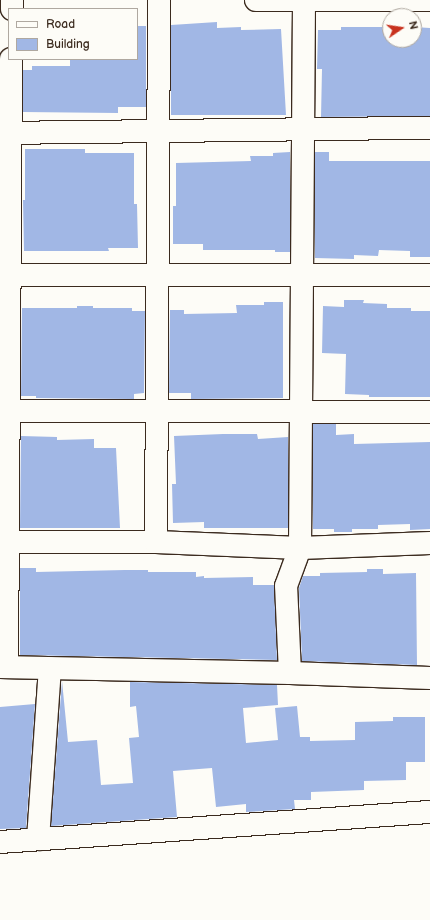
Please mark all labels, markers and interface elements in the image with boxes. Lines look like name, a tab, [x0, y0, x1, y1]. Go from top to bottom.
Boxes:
legend	[8, 8, 138, 60]
north arrow	[382, 8, 422, 48]
text: Road	[46, 17, 75, 32]
text: N	[406, 20, 420, 31]
text: Building	[46, 37, 90, 52]

